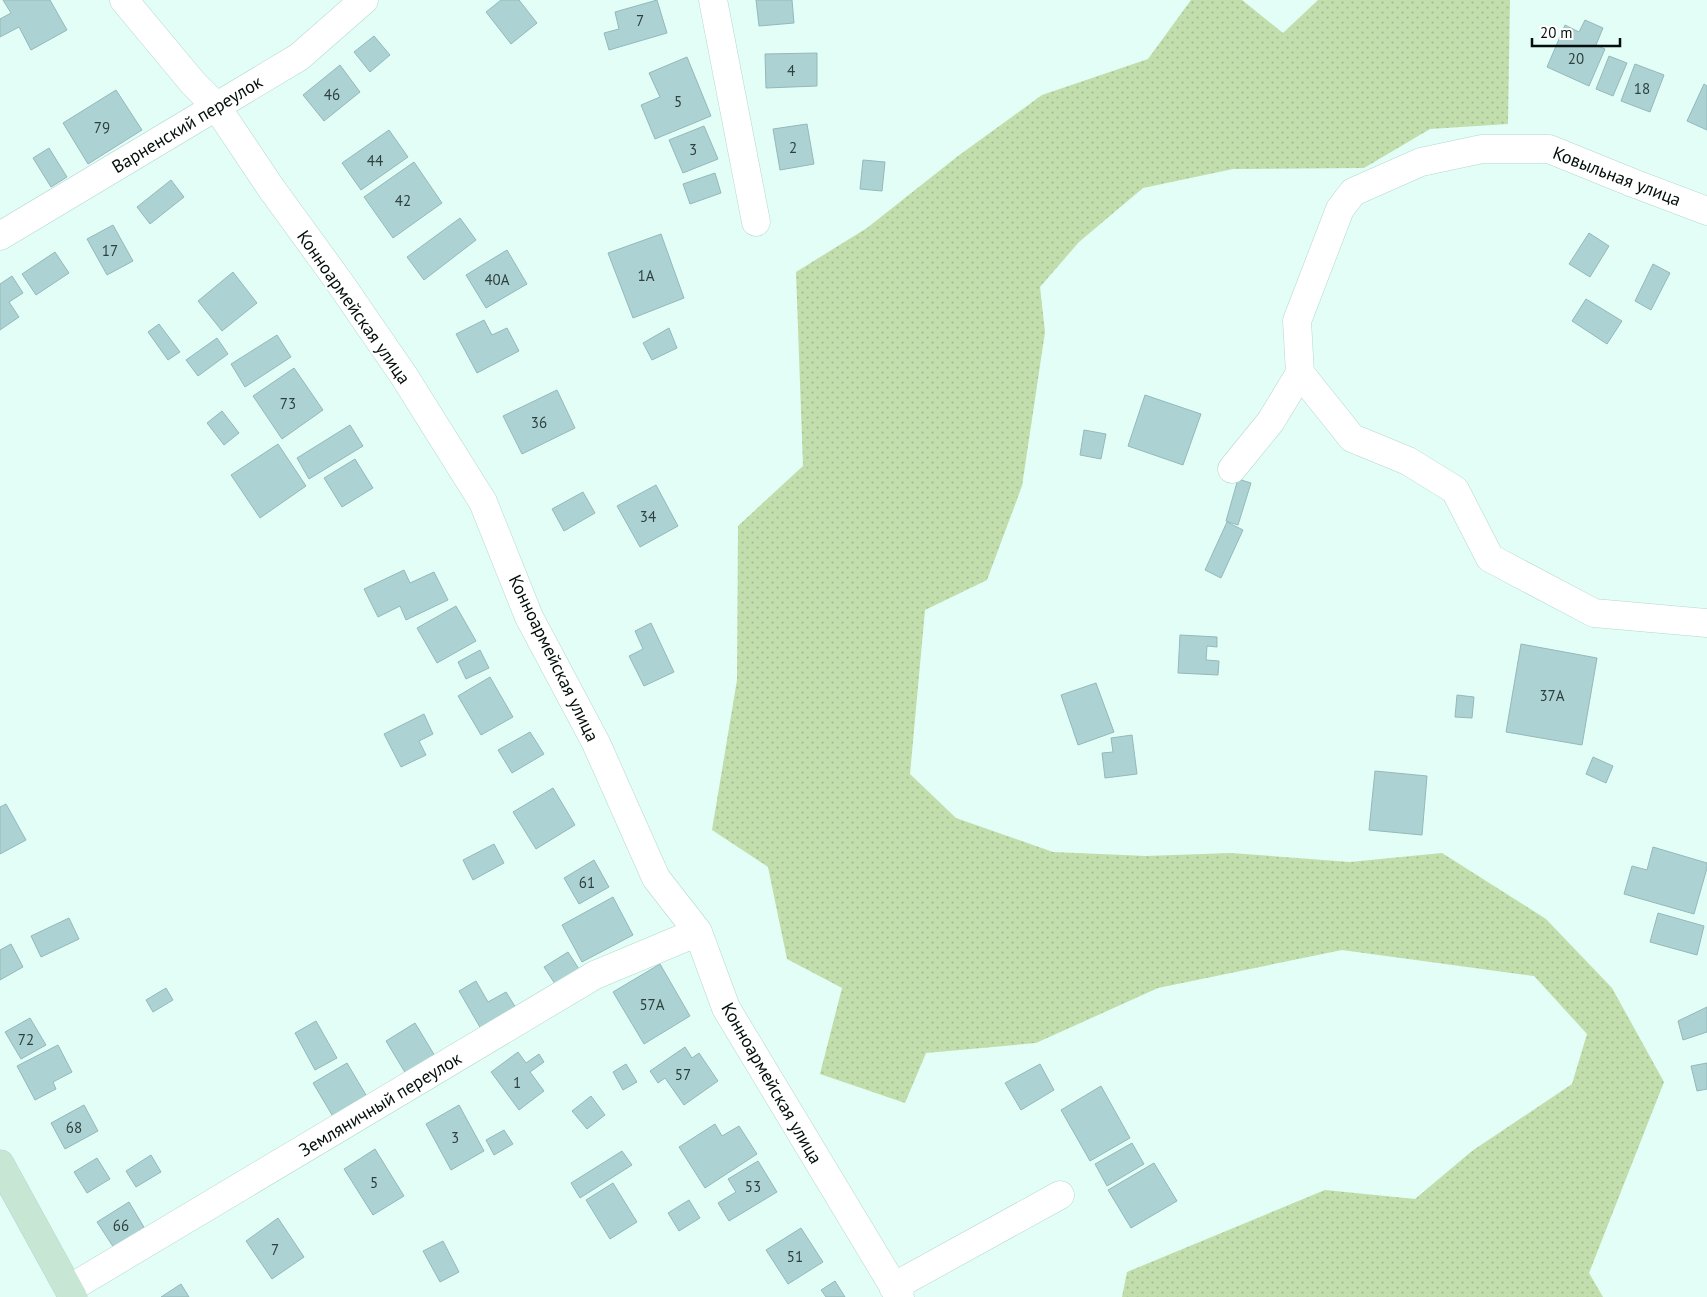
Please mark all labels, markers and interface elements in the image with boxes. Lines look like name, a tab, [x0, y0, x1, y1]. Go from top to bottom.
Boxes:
house number: 7	[636, 11, 644, 30]
scale bar	[1532, 15, 1620, 47]
text: 20 m	[1540, 23, 1573, 42]
house number: 20	[1568, 49, 1584, 68]
house number: 4	[787, 61, 795, 80]
street label: Варненский переулок	[107, 70, 267, 178]
house number: 18	[1634, 79, 1650, 98]
house number: 46	[324, 85, 340, 104]
house number: 5	[674, 92, 682, 111]
house number: 79	[94, 118, 110, 137]
house number: 2	[789, 138, 797, 157]
house number: 3	[689, 140, 697, 159]
street label: Ковыльная улица	[1550, 141, 1684, 211]
house number: 44	[367, 151, 383, 170]
house number: 42	[395, 191, 411, 210]
street label: Конноармейская улица	[292, 226, 416, 388]
house number: 17	[102, 241, 118, 260]
house number: 1А	[638, 266, 655, 285]
house number: 40А	[484, 270, 510, 289]
house number: 73	[280, 394, 296, 413]
house number: 36	[531, 413, 547, 432]
house number: 34	[640, 507, 656, 526]
street label: Конноармейская улица	[504, 571, 604, 745]
house number: 37А	[1539, 686, 1565, 705]
house number: 61	[579, 873, 595, 892]
house number: 57А	[639, 995, 665, 1014]
street label: Конноармейская улица	[716, 998, 828, 1168]
house number: 72	[18, 1030, 34, 1049]
street label: Земляничный переулок	[295, 1046, 466, 1162]
house number: 57	[675, 1065, 691, 1084]
house number: 1	[513, 1073, 521, 1092]
house number: 68	[66, 1118, 82, 1137]
house number: 3	[451, 1128, 459, 1147]
house number: 5	[370, 1173, 378, 1192]
house number: 53	[745, 1177, 761, 1196]
house number: 66	[113, 1216, 129, 1235]
house number: 7	[271, 1240, 279, 1259]
house number: 51	[787, 1247, 803, 1266]

